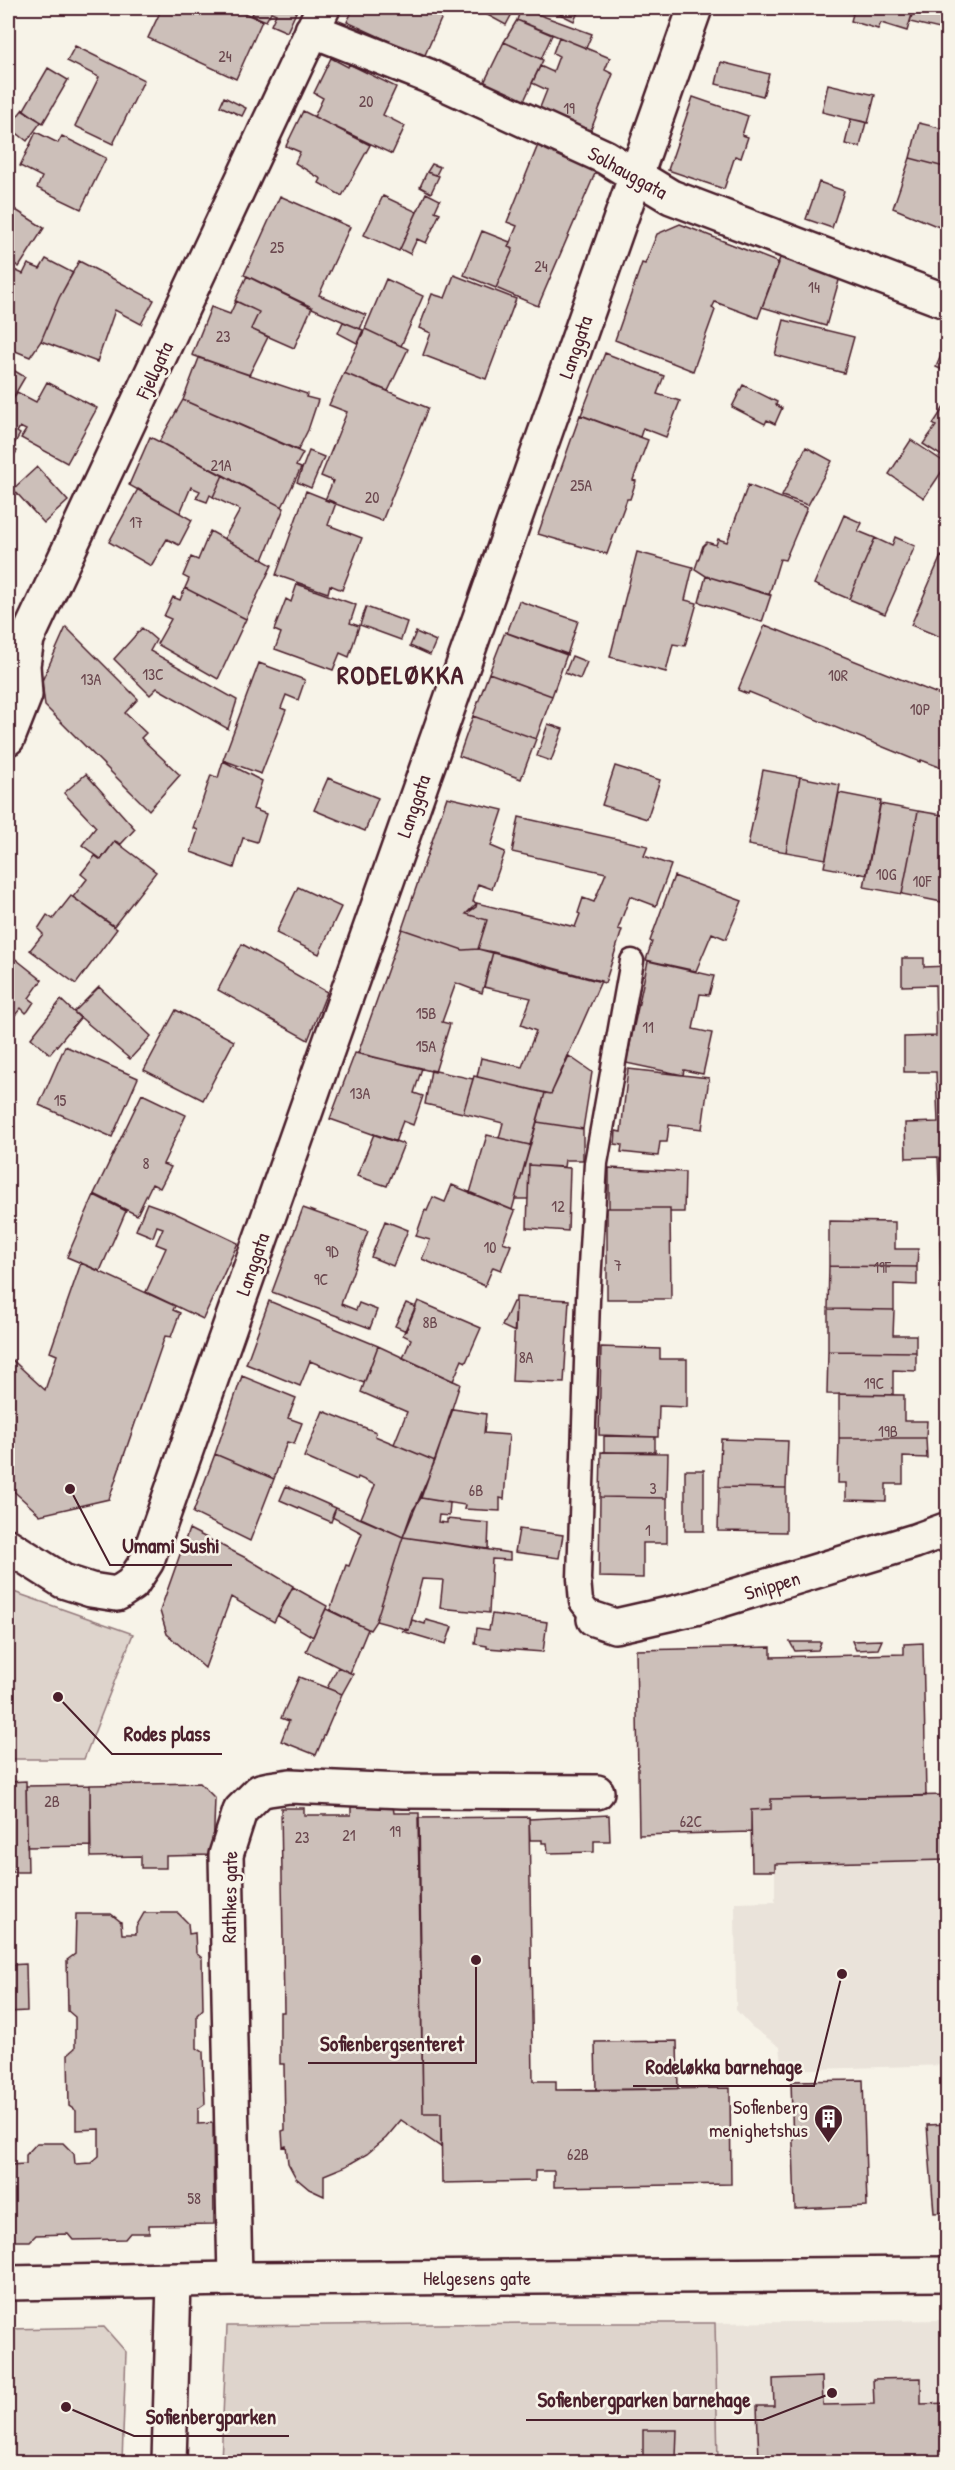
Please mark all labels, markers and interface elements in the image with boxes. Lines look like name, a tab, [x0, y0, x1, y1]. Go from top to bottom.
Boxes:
house number: 24	[218, 45, 232, 67]
house number: 20	[359, 90, 373, 112]
house number: 19	[563, 97, 575, 119]
street label: Solhauggata	[583, 139, 673, 205]
house number: 25	[270, 236, 284, 258]
house number: 24	[534, 255, 548, 277]
house number: 14	[808, 276, 820, 298]
street label: Langgata	[552, 312, 598, 382]
house number: 23	[216, 325, 230, 347]
street label: Fjellgata	[129, 337, 179, 404]
house number: 21A	[210, 454, 232, 476]
house number: 25A	[570, 474, 592, 496]
house number: 20	[365, 486, 379, 508]
house number: 17	[129, 511, 143, 533]
district label: RODELØKKA	[337, 657, 465, 692]
house number: 13C	[142, 663, 164, 685]
house number: 10R	[828, 664, 848, 686]
house number: 13A	[81, 668, 102, 690]
house number: 10P	[910, 698, 930, 720]
street label: Langgata	[390, 771, 436, 841]
house number: 10G	[876, 863, 897, 885]
house number: 10F	[913, 870, 932, 892]
house number: 15B	[416, 1002, 436, 1024]
house number: 11	[642, 1016, 654, 1038]
house number: 15A	[416, 1035, 436, 1057]
house number: 13A	[350, 1082, 371, 1104]
house number: 15	[54, 1089, 67, 1111]
house number: 8	[143, 1152, 150, 1174]
house number: 12	[551, 1195, 565, 1217]
street label: Langgata	[229, 1229, 275, 1299]
house number: 10	[484, 1236, 496, 1258]
house number: 9D	[325, 1240, 339, 1262]
house number: 7	[614, 1254, 622, 1276]
house number: 19F	[873, 1256, 892, 1278]
house number: 9C	[314, 1268, 329, 1290]
house number: 8B	[422, 1311, 438, 1333]
house number: 8A	[519, 1346, 534, 1368]
house number: 19C	[864, 1372, 884, 1394]
house number: 19B	[878, 1420, 898, 1442]
house number: 3	[649, 1477, 657, 1499]
house number: 6B	[469, 1479, 483, 1501]
house number: 1	[645, 1519, 651, 1541]
callout: Umami Sushi	[110, 1526, 232, 1565]
text: Umami Sushi	[122, 1531, 220, 1560]
street label: Snippen	[741, 1564, 803, 1606]
callout: Rodes plass	[112, 1715, 222, 1754]
text: Rodes plass	[124, 1719, 210, 1749]
house number: 2B	[44, 1790, 60, 1812]
house number: 62C	[680, 1810, 703, 1832]
house number: 19	[389, 1820, 401, 1842]
house number: 21	[342, 1824, 356, 1846]
house number: 23	[295, 1826, 309, 1848]
street label: Rathkes gate	[215, 1851, 243, 1943]
callout: Sofienbergsenteret	[308, 2024, 476, 2063]
text: Sofienbergsenteret	[320, 2029, 465, 2059]
callout: Rodeløkka barnehage	[633, 2047, 814, 2086]
text: Rodeløkka barnehage	[645, 2052, 803, 2082]
place label: Sofienberg menighetshus	[709, 2093, 808, 2143]
building icon: Sofienberg menighetshus	[813, 2102, 845, 2144]
house number: 62B	[567, 2143, 589, 2165]
house number: 58	[187, 2187, 201, 2209]
street label: Helgesens gate	[423, 2264, 531, 2291]
callout: Sofienbergparken barnehage	[526, 2381, 763, 2420]
text: Sofienbergparken barnehage	[537, 2385, 751, 2415]
callout: Sofienbergparken	[134, 2397, 289, 2436]
text: Sofienbergparken	[146, 2402, 276, 2432]

